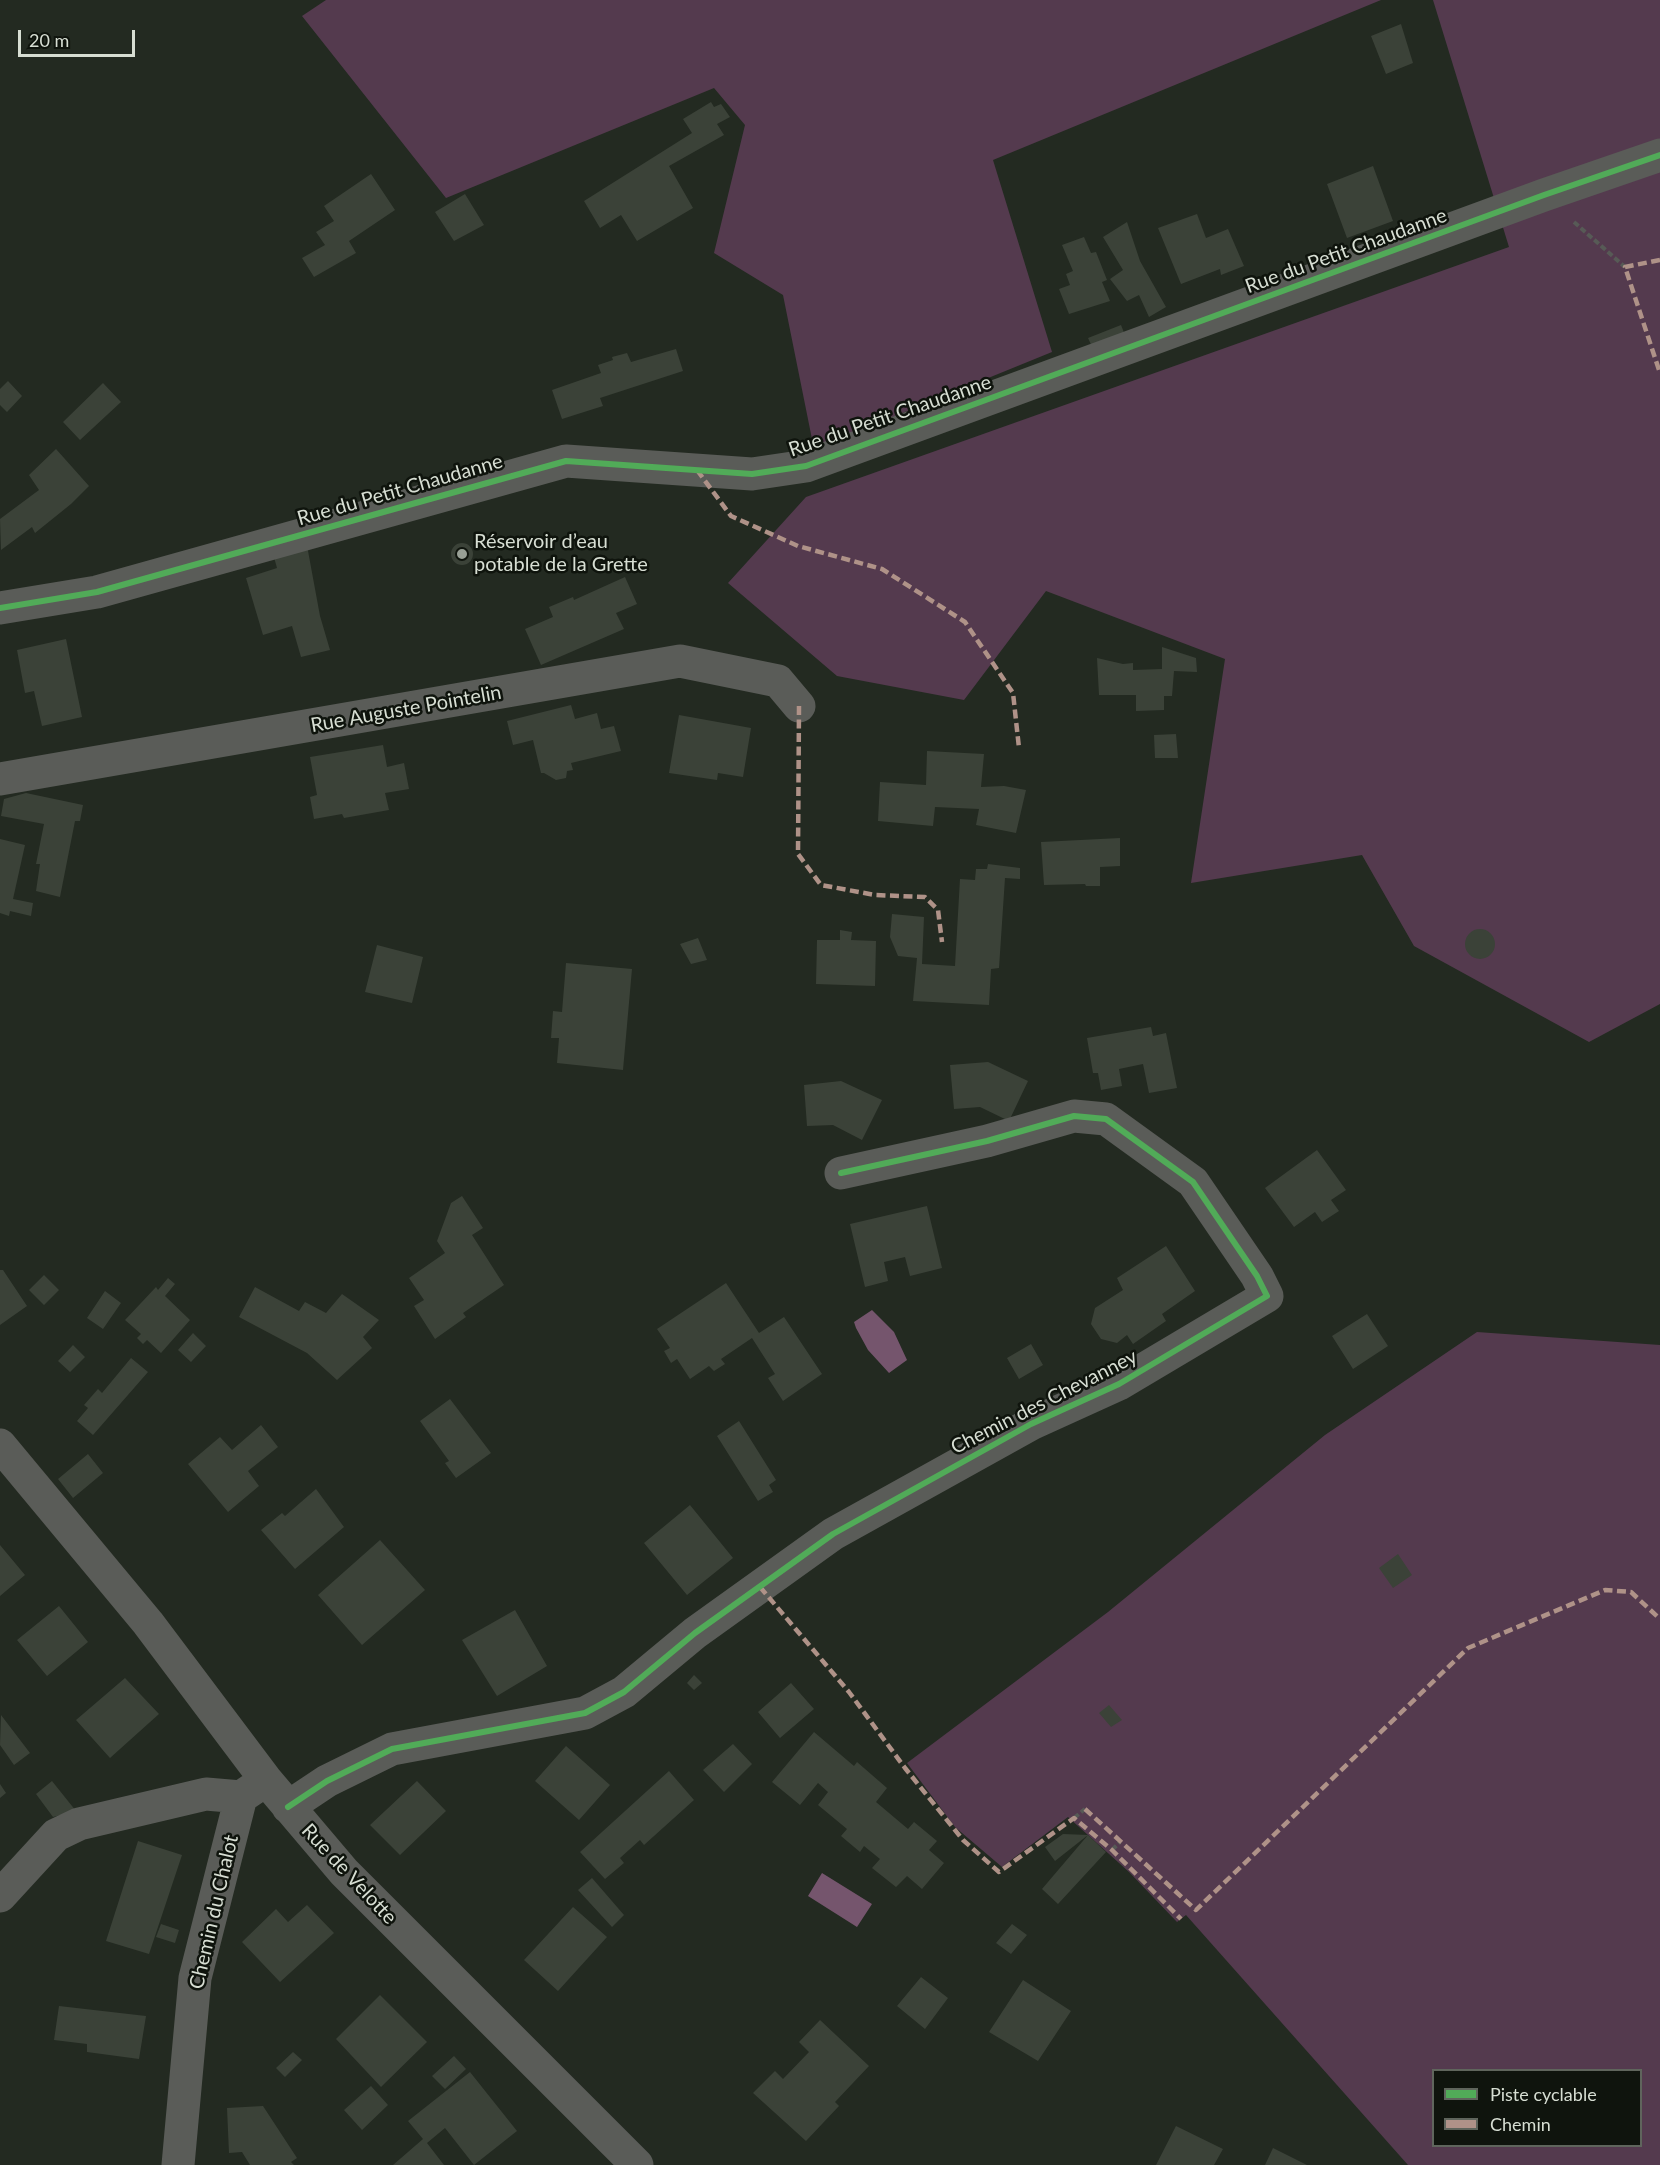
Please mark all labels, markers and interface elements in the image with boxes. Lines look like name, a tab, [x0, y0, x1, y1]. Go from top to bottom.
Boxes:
scale bar	[21, 18, 138, 56]
text: 20 m	[29, 29, 69, 51]
street label: Rue du Petit Chaudanne	[1242, 203, 1450, 299]
street label: Rue du Petit Chaudanne	[786, 370, 994, 462]
street label: Rue du Petit Chaudanne	[294, 449, 506, 531]
place label: Réservoir d’eau potable de la Grette	[474, 530, 648, 577]
marker: Réservoir d’eau potable de la Grette	[455, 547, 469, 561]
street label: Rue Auguste Pointelin	[309, 680, 503, 738]
street label: Chemin des Chevanney	[947, 1345, 1141, 1459]
street label: Rue de Velotte	[296, 1819, 402, 1929]
street label: Chemin du Chalot	[185, 1833, 243, 1991]
legend	[1432, 2069, 1642, 2147]
text: Piste cyclable	[1490, 2083, 1597, 2105]
text: Chemin	[1490, 2113, 1551, 2135]

